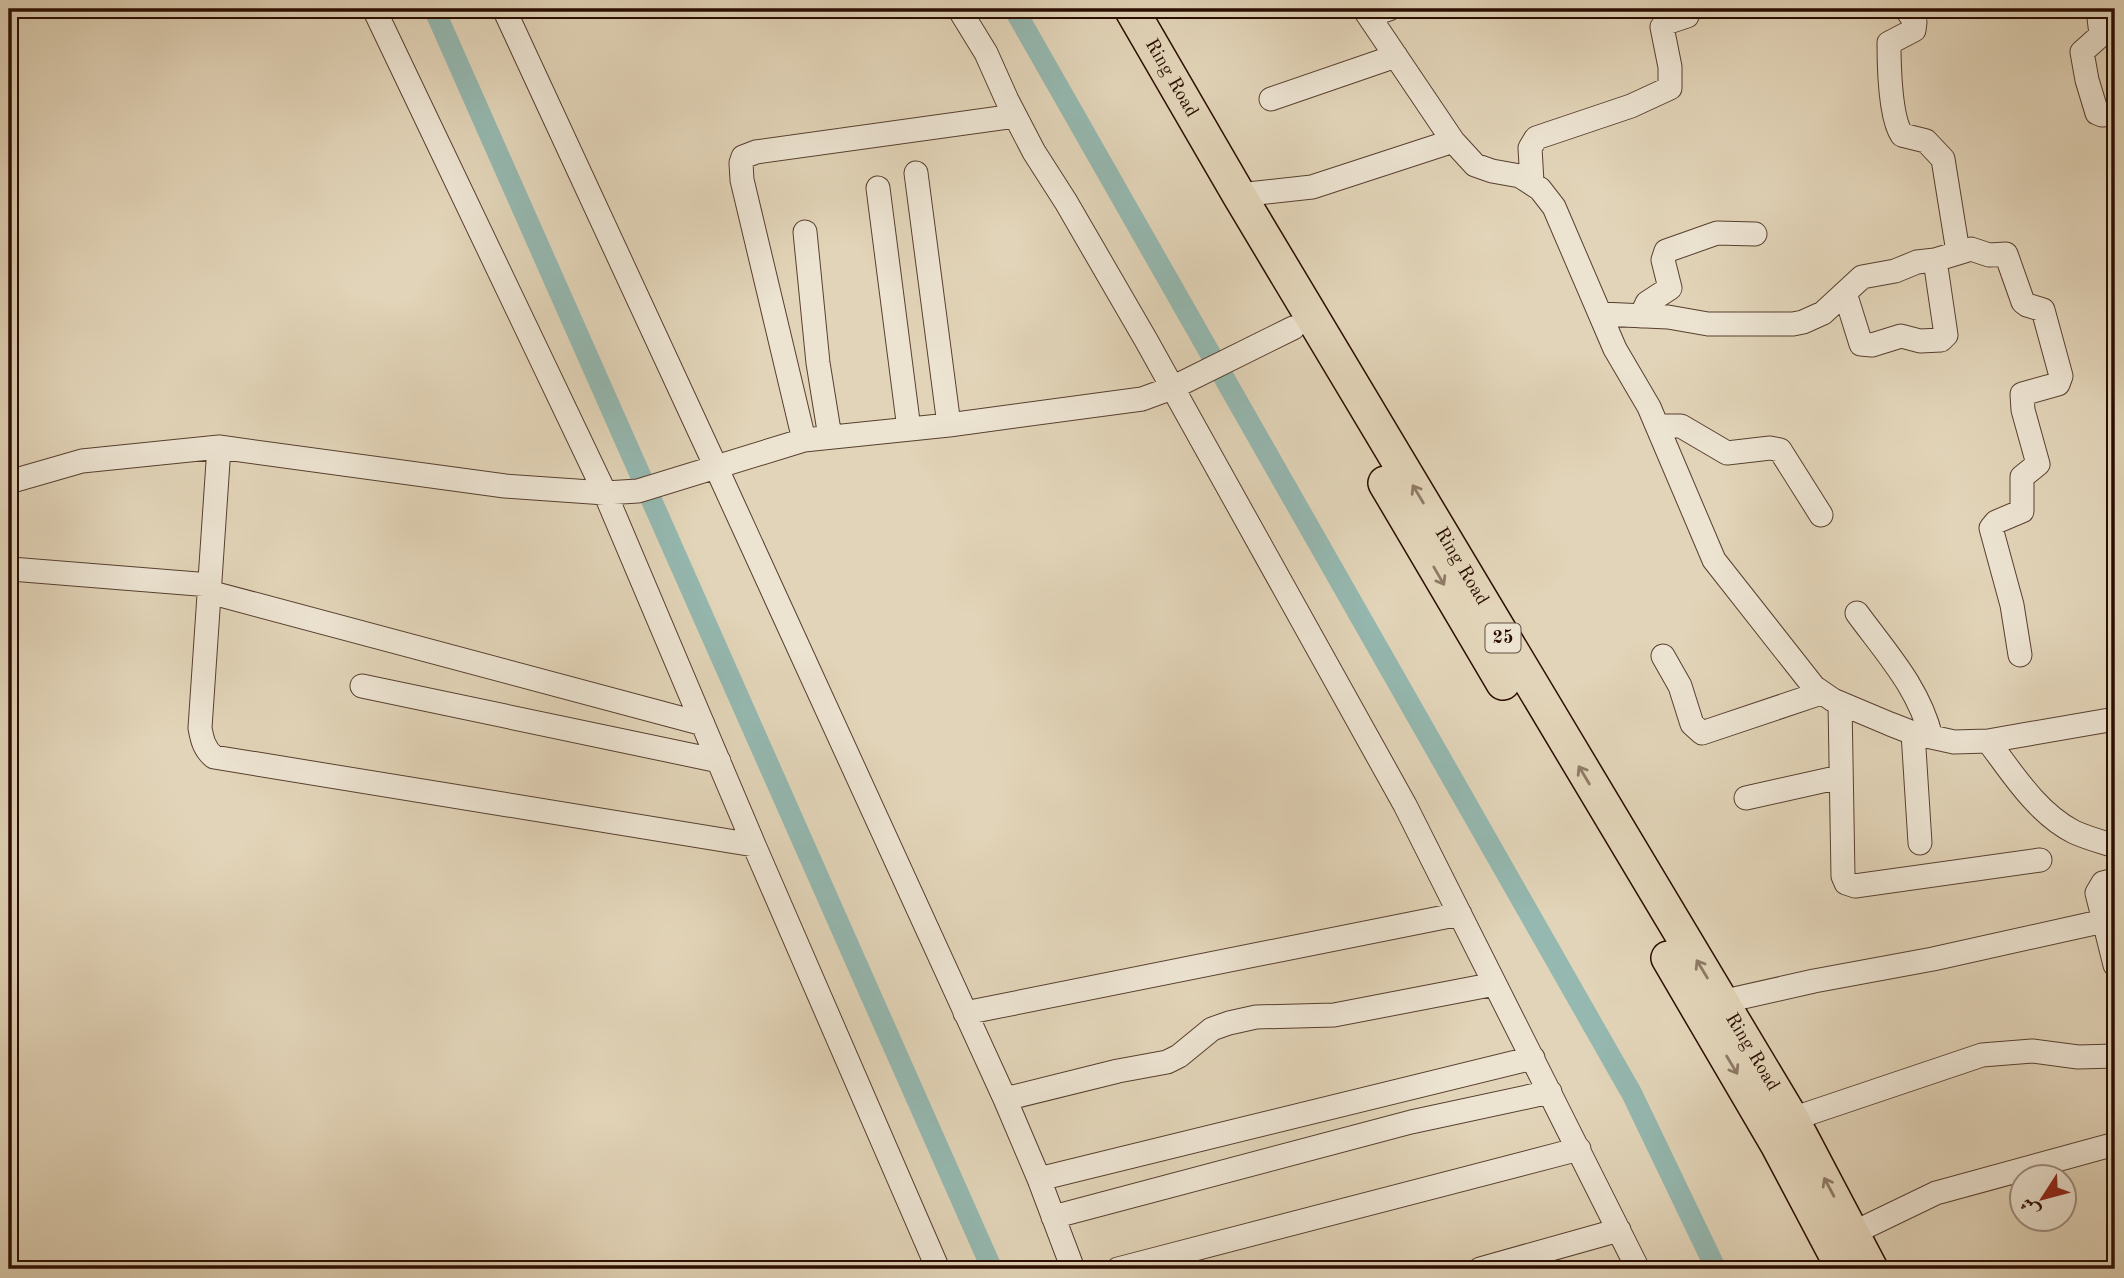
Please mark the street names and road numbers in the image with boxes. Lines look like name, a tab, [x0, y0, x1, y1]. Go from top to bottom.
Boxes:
street label: Ring Road	[1141, 36, 1201, 121]
street label: Ring Road	[1431, 524, 1492, 609]
road number: 25	[1486, 624, 1520, 652]
street label: Ring Road	[1722, 1010, 1783, 1094]

